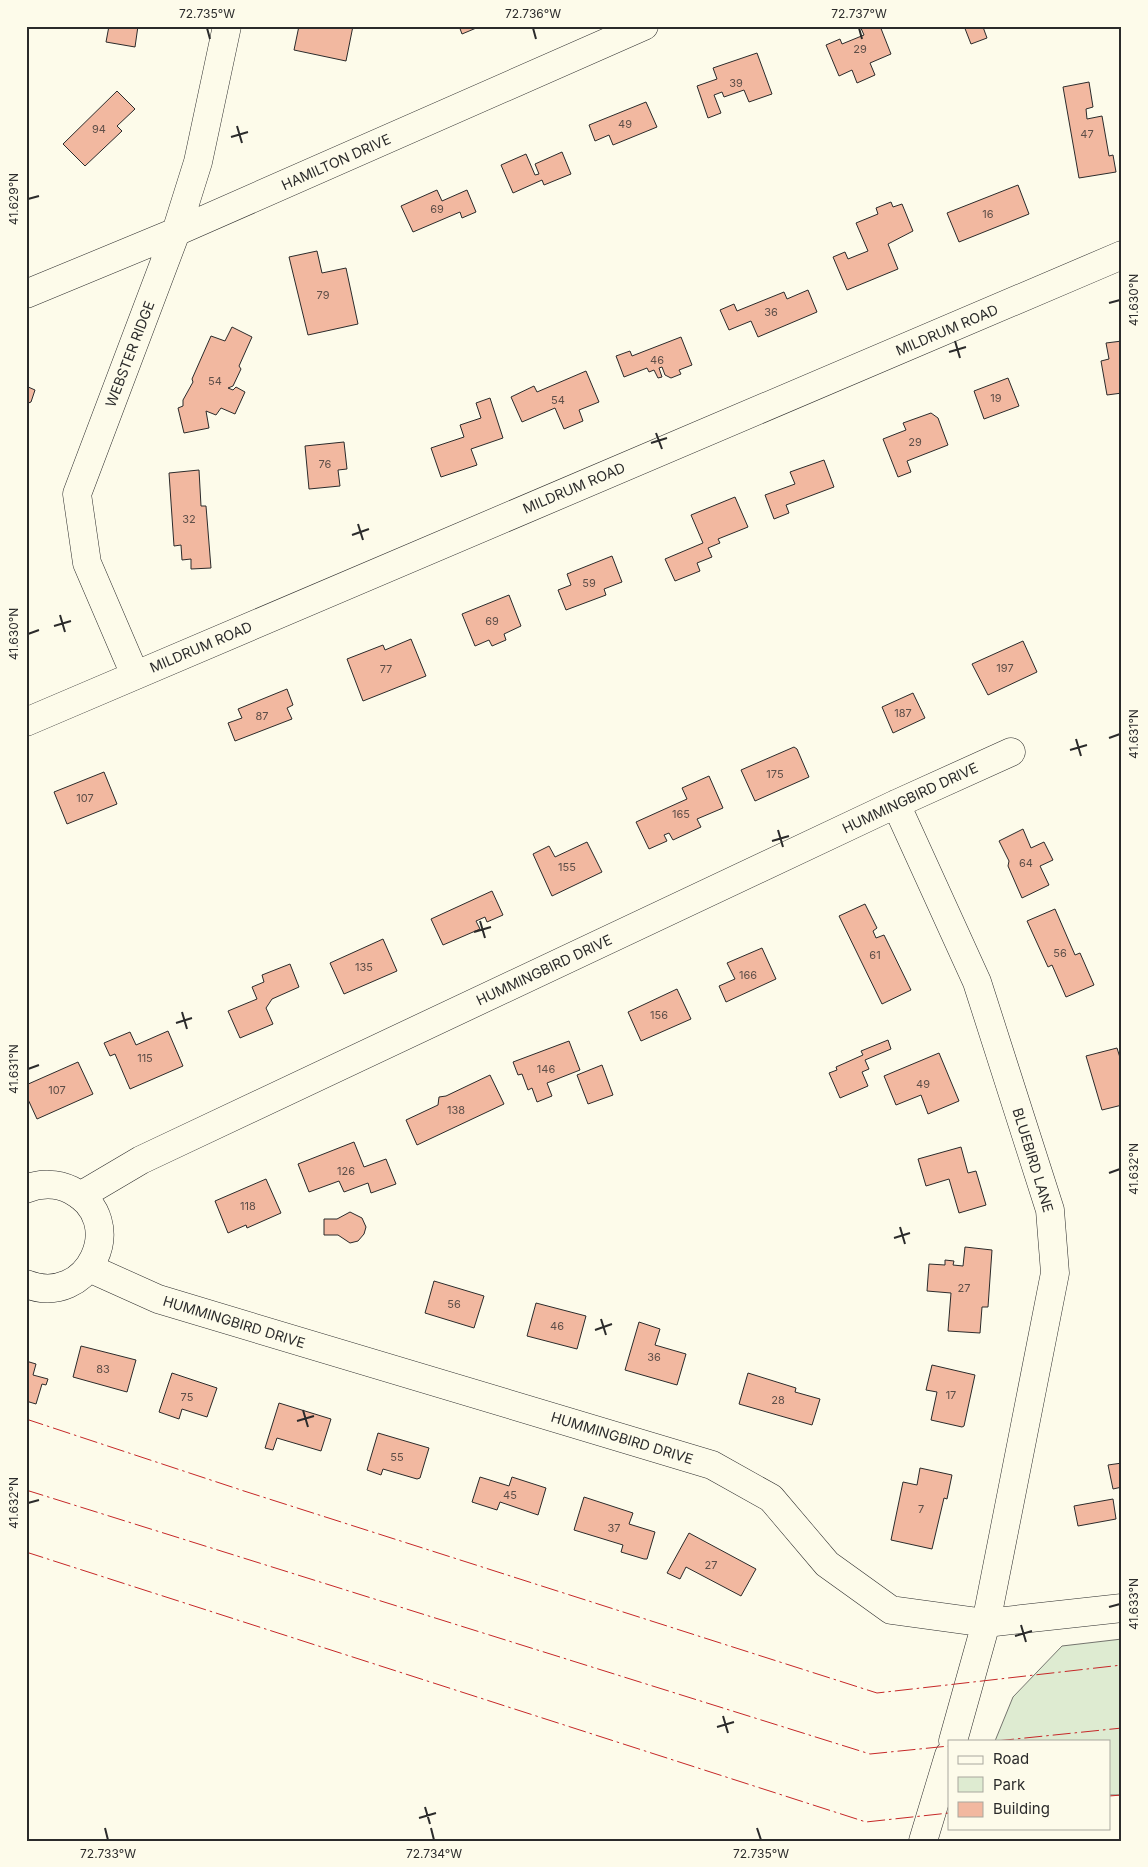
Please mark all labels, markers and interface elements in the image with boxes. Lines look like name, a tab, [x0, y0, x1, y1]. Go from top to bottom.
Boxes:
text: 72.735°W	[179, 6, 235, 21]
text: 72.736°W	[505, 6, 561, 21]
text: 72.737°W	[831, 6, 887, 21]
house number: 29	[853, 42, 867, 56]
house number: 39	[729, 76, 743, 90]
house number: 49	[618, 117, 632, 131]
house number: 94	[92, 122, 106, 136]
house number: 47	[1080, 127, 1094, 141]
street label: HAMILTON DRIVE	[279, 130, 393, 193]
text: 41.629°N	[6, 173, 21, 225]
house number: 69	[430, 202, 444, 216]
house number: 16	[982, 207, 994, 221]
text: 41.630°N	[1126, 274, 1141, 326]
house number: 79	[317, 288, 330, 302]
street label: WEBSTER RIDGE	[101, 298, 158, 409]
street label: MILDRUM ROAD	[893, 300, 1000, 359]
house number: 36	[764, 305, 778, 319]
house number: 46	[650, 353, 664, 367]
house number: 54	[208, 374, 222, 388]
house number: 19	[990, 391, 1002, 405]
house number: 54	[551, 393, 565, 407]
house number: 29	[908, 435, 922, 449]
house number: 76	[319, 457, 332, 471]
street label: MILDRUM ROAD	[520, 458, 627, 517]
house number: 32	[182, 512, 196, 526]
house number: 59	[582, 576, 596, 590]
text: 41.630°N	[6, 608, 21, 660]
house number: 69	[485, 614, 499, 628]
street label: MILDRUM ROAD	[147, 617, 254, 676]
house number: 197	[996, 661, 1014, 675]
house number: 77	[380, 662, 392, 676]
house number: 187	[894, 706, 912, 720]
house number: 87	[255, 709, 269, 723]
text: 41.631°N	[1126, 709, 1141, 759]
street label: HUMMINGBIRD DRIVE	[839, 759, 980, 836]
house number: 175	[766, 767, 784, 781]
house number: 107	[76, 791, 94, 805]
house number: 165	[672, 807, 690, 821]
house number: 64	[1019, 856, 1033, 870]
house number: 155	[558, 860, 576, 874]
street label: HUMMINGBIRD DRIVE	[473, 931, 614, 1008]
house number: 56	[1053, 946, 1067, 960]
house number: 61	[869, 948, 881, 962]
house number: 135	[355, 960, 373, 974]
house number: 166	[739, 968, 757, 982]
house number: 156	[650, 1008, 668, 1022]
text: 41.631°N	[6, 1044, 21, 1094]
house number: 115	[137, 1051, 153, 1065]
house number: 146	[537, 1062, 555, 1076]
house number: 49	[916, 1077, 930, 1091]
house number: 107	[48, 1083, 66, 1097]
house number: 138	[447, 1103, 465, 1117]
street label: BLUEBIRD LANE	[1009, 1106, 1057, 1214]
text: 41.632°N	[1126, 1143, 1141, 1195]
house number: 126	[337, 1164, 355, 1178]
house number: 118	[240, 1199, 256, 1213]
house number: 27	[958, 1281, 970, 1295]
street label: HUMMINGBIRD DRIVE	[161, 1292, 307, 1351]
house number: 56	[447, 1297, 461, 1311]
house number: 46	[550, 1319, 564, 1333]
house number: 36	[647, 1350, 661, 1364]
house number: 83	[96, 1362, 110, 1376]
house number: 17	[946, 1388, 956, 1402]
house number: 75	[181, 1390, 194, 1404]
house number: 28	[771, 1393, 785, 1407]
street label: HUMMINGBIRD DRIVE	[549, 1408, 695, 1467]
house number: 55	[390, 1450, 404, 1464]
text: 41.632°N	[6, 1477, 21, 1529]
house number: 45	[503, 1488, 517, 1502]
house number: 7	[918, 1502, 924, 1516]
house number: 37	[607, 1521, 621, 1535]
house number: 27	[705, 1558, 717, 1572]
text: 41.633°N	[1126, 1578, 1141, 1630]
legend	[948, 1740, 1110, 1830]
text: Road	[993, 1749, 1029, 1768]
text: Park	[993, 1775, 1026, 1794]
text: Building	[993, 1799, 1050, 1818]
text: 72.733°W	[80, 1846, 136, 1861]
text: 72.734°W	[406, 1846, 462, 1861]
text: 72.735°W	[733, 1846, 789, 1861]

